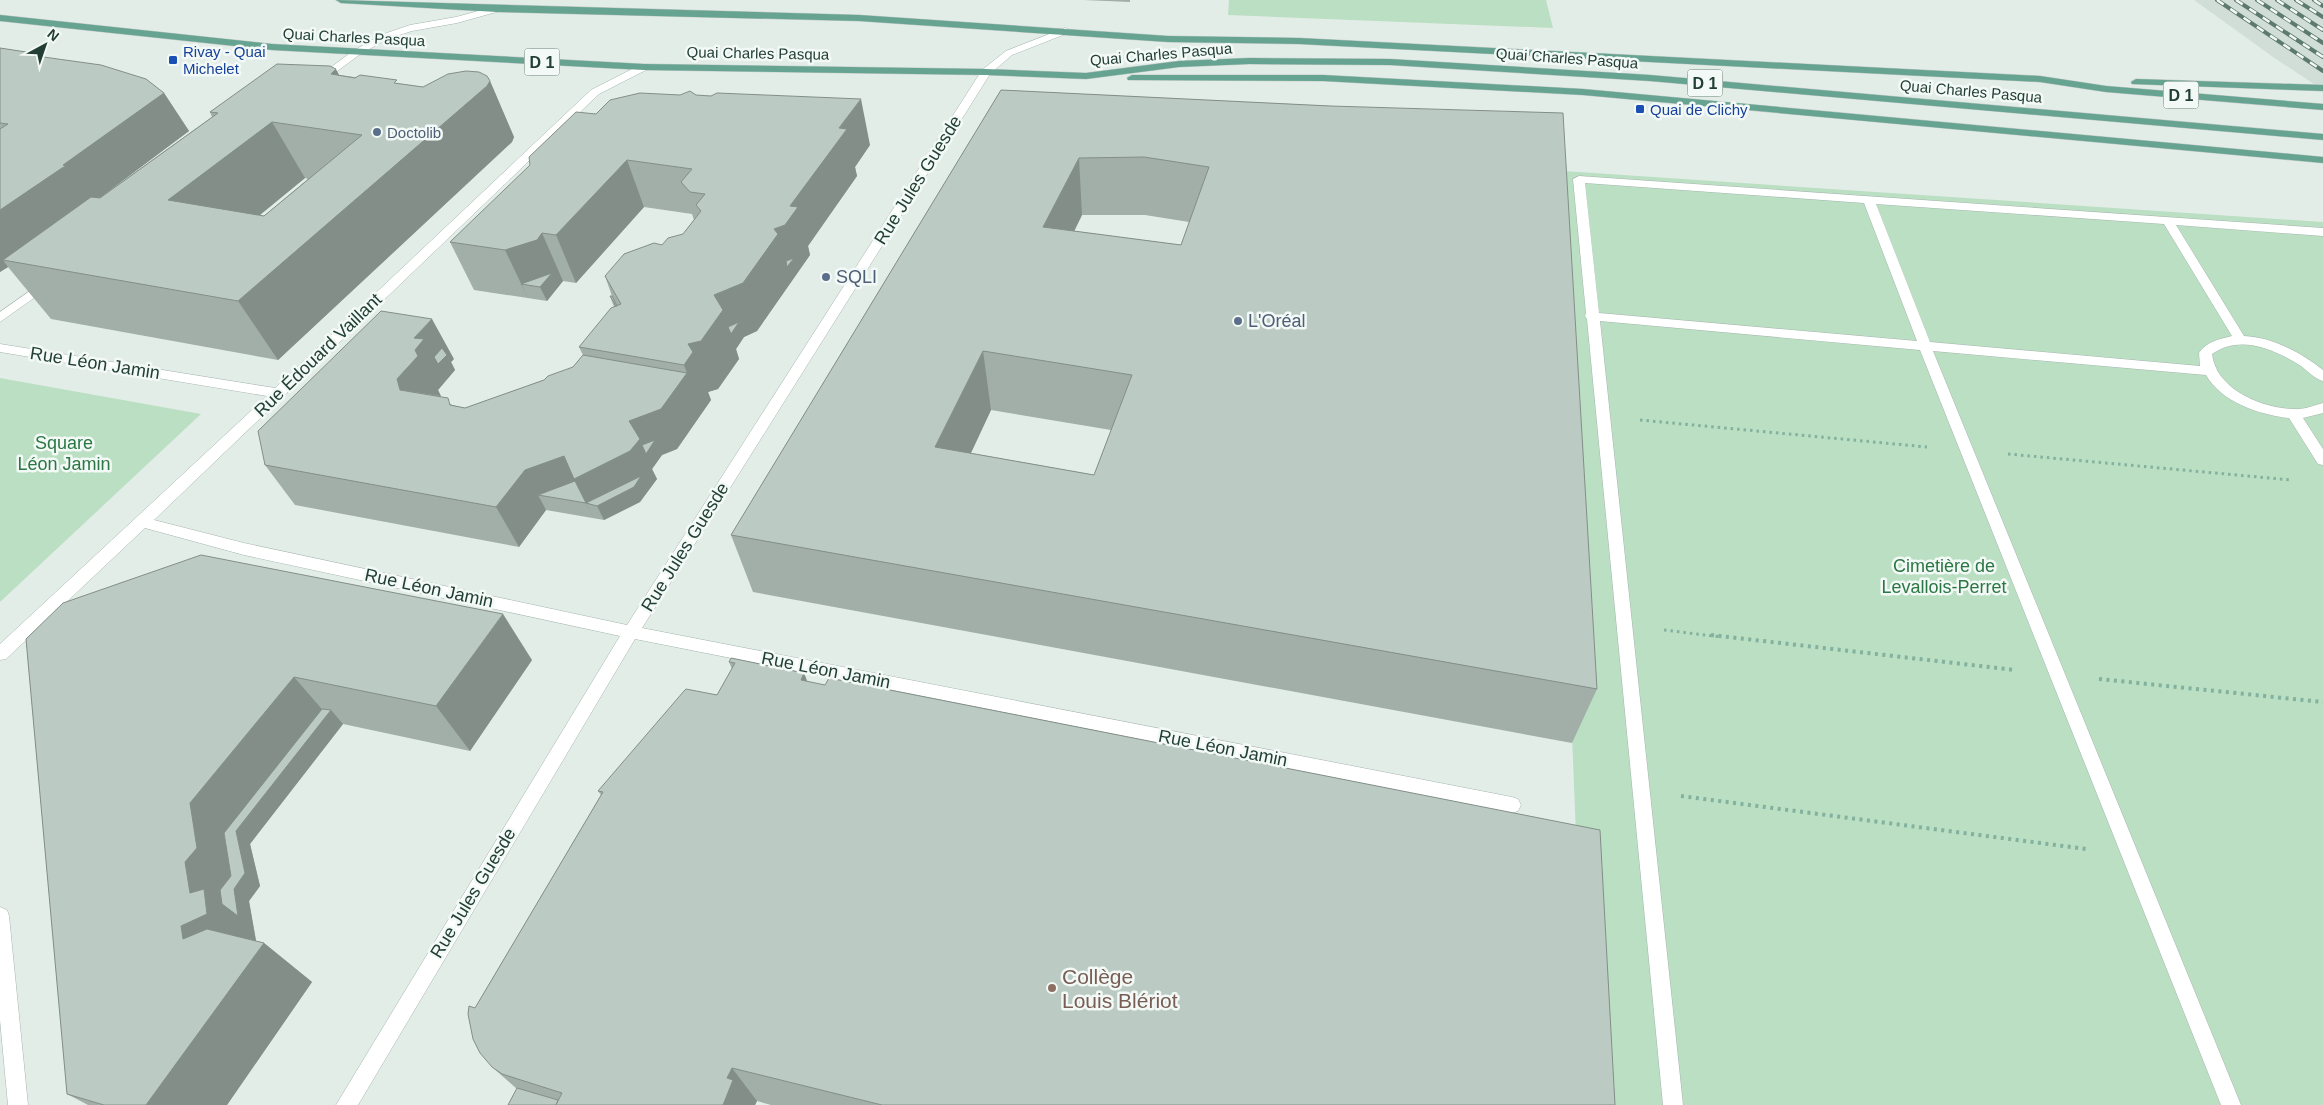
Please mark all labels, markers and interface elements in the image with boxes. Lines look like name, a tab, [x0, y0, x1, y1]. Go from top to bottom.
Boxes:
north arrow	[20, 20, 70, 70]
street label: Quai Charles Pasqua	[282, 25, 426, 49]
text: N	[44, 26, 62, 44]
street label: Quai Charles Pasqua	[1089, 39, 1233, 69]
place label: Rivay - Quai Michelet	[183, 43, 266, 77]
street label: Quai Charles Pasqua	[687, 43, 830, 63]
street label: Quai Charles Pasqua	[1495, 45, 1639, 71]
road number: D 1	[524, 48, 560, 76]
marker: Rivay - Quai Michelet	[167, 54, 179, 66]
road number: D 1	[1688, 70, 1722, 96]
street label: Quai Charles Pasqua	[1899, 76, 2043, 106]
road number: D 1	[2164, 82, 2198, 108]
place label: Quai de Clichy	[1650, 101, 1748, 118]
marker: Quai de Clichy	[1634, 103, 1646, 115]
street label: Rue Jules Guesde	[870, 112, 966, 248]
place label: Doctolib	[387, 124, 441, 141]
marker: Doctolib	[371, 126, 383, 138]
place label: SQLI	[836, 267, 877, 287]
marker: SQLI	[820, 271, 832, 283]
street label: Rue Édouard Vaillant	[250, 289, 386, 421]
place label: L'Oréal	[1248, 311, 1305, 331]
marker: L'Oréal	[1232, 315, 1244, 327]
street label: Rue Léon Jamin	[29, 343, 161, 383]
park label: Square Léon Jamin	[17, 433, 111, 474]
street label: Rue Jules Guesde	[637, 479, 733, 615]
park label: Cimetière de Levallois-Perret	[1881, 556, 2007, 597]
street label: Rue Léon Jamin	[363, 565, 495, 611]
street label: Rue Léon Jamin	[760, 648, 892, 692]
street label: Rue Léon Jamin	[1157, 726, 1289, 770]
street label: Rue Jules Guesde	[426, 824, 520, 962]
place label: Collège Louis Blériot	[1062, 965, 1178, 1012]
marker: Collège Louis Blériot	[1046, 982, 1058, 994]

